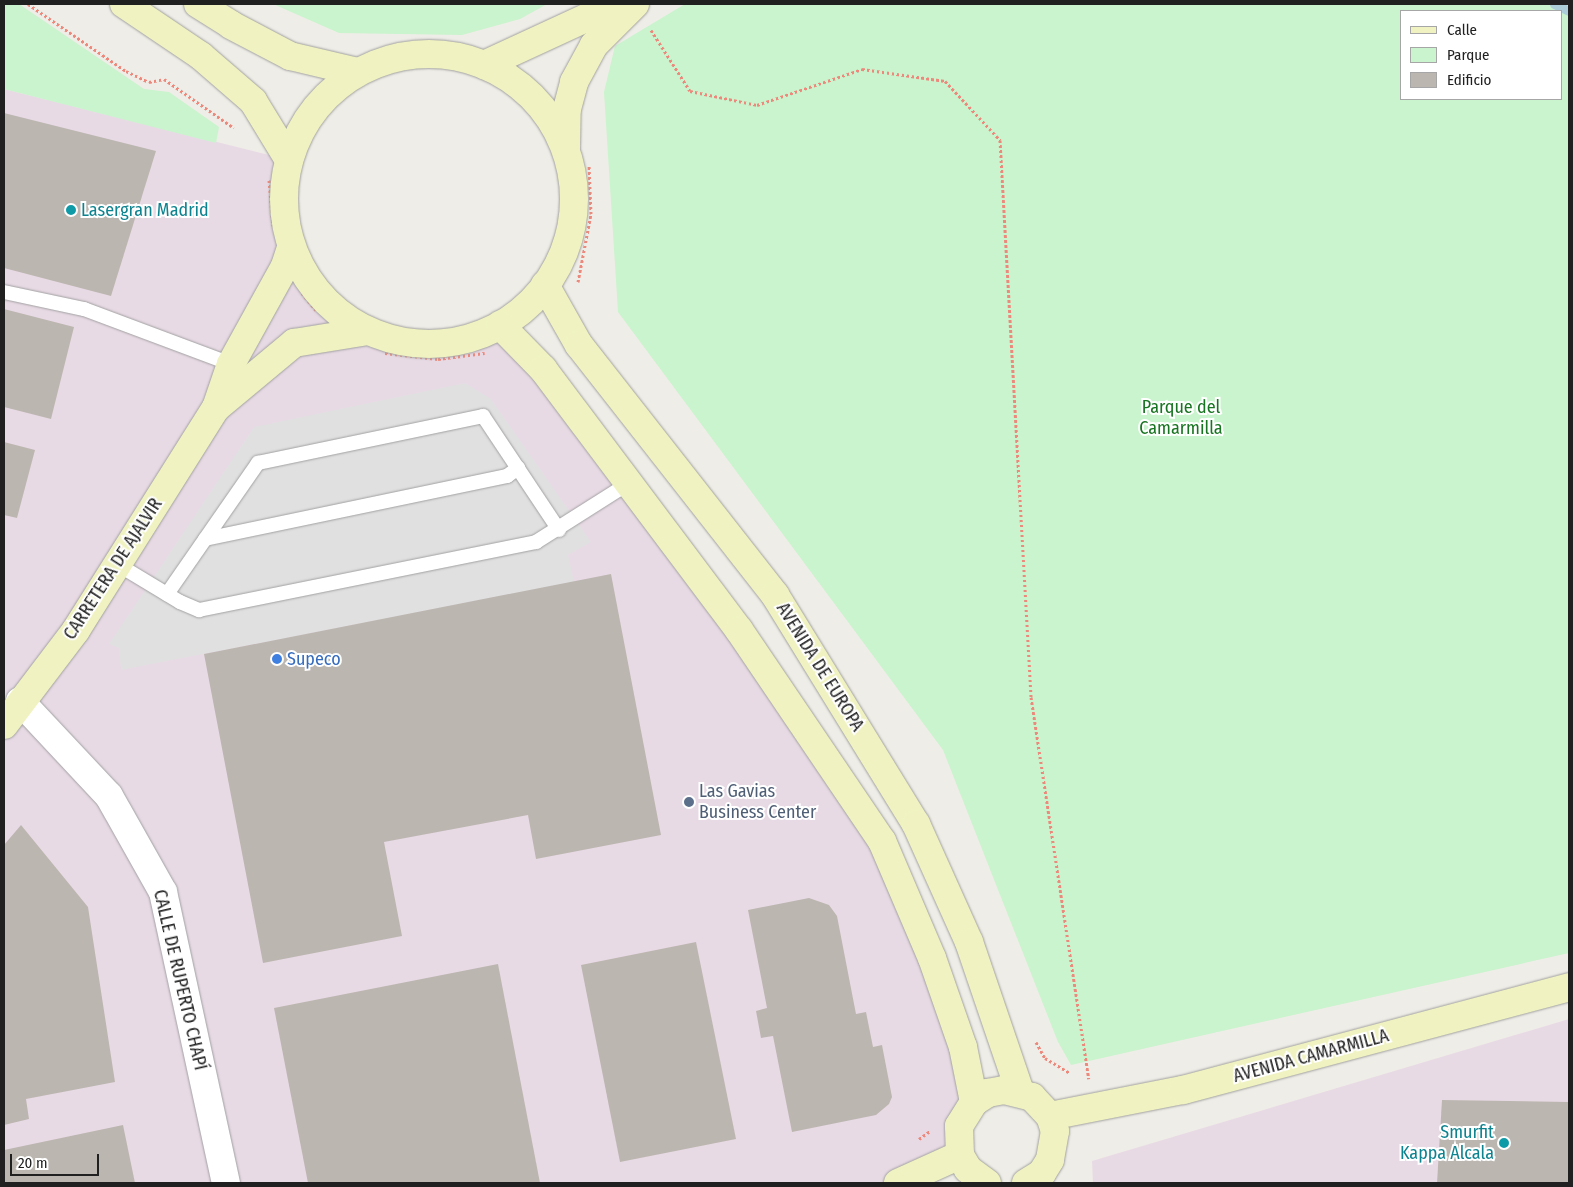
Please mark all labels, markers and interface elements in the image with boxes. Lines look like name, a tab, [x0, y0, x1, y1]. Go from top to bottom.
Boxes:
legend	[1400, 10, 1563, 100]
text: Calle	[1447, 21, 1477, 39]
text: Parque	[1447, 46, 1490, 64]
text: Edificio	[1447, 71, 1492, 89]
place label: Lasergran Madrid	[81, 199, 209, 221]
marker: Lasergran Madrid	[65, 204, 77, 216]
park label: Parque del Camarmilla	[1139, 397, 1223, 439]
street label: CARRETERA DE AJALVIR	[59, 494, 167, 644]
street label: AVENIDA DE EUROPA	[772, 599, 868, 735]
place label: Supeco	[287, 648, 341, 670]
marker: Supeco	[271, 653, 283, 665]
place label: Las Gavias Business Center	[699, 781, 816, 824]
marker: Las Gavias Business Center	[683, 796, 695, 808]
street label: CALLE DE RUPERTO CHAPÍ	[149, 888, 211, 1072]
street label: AVENIDA CAMARMILLA	[1231, 1025, 1391, 1087]
place label: Smurfit Kappa Alcala	[1400, 1122, 1494, 1164]
marker: Smurfit Kappa Alcala	[1498, 1137, 1510, 1149]
scale bar	[12, 1144, 101, 1176]
text: 20 m	[18, 1154, 48, 1172]

